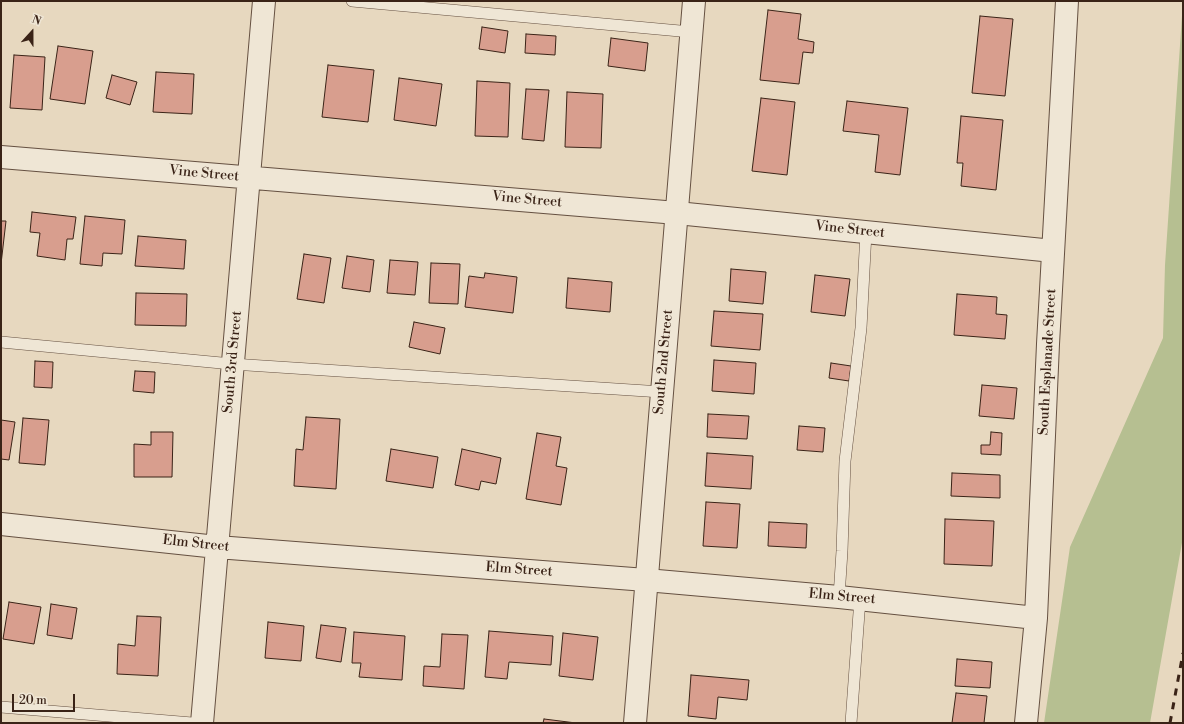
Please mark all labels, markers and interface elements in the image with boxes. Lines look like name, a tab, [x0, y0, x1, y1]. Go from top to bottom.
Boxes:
north arrow	[12, 12, 52, 52]
text: N	[30, 13, 43, 29]
street label: Vine Street	[168, 163, 240, 185]
street label: Vine Street	[491, 189, 563, 211]
street label: Vine Street	[814, 218, 886, 242]
street label: South Esplanade Street	[1036, 288, 1060, 436]
street label: South 2nd Street	[651, 309, 677, 415]
street label: South 3rd Street	[220, 310, 246, 414]
street label: Elm Street	[162, 532, 230, 556]
street label: Elm Street	[485, 559, 553, 581]
street label: Elm Street	[808, 586, 876, 608]
scale bar	[14, 686, 77, 712]
text: 20 m	[19, 693, 47, 708]

